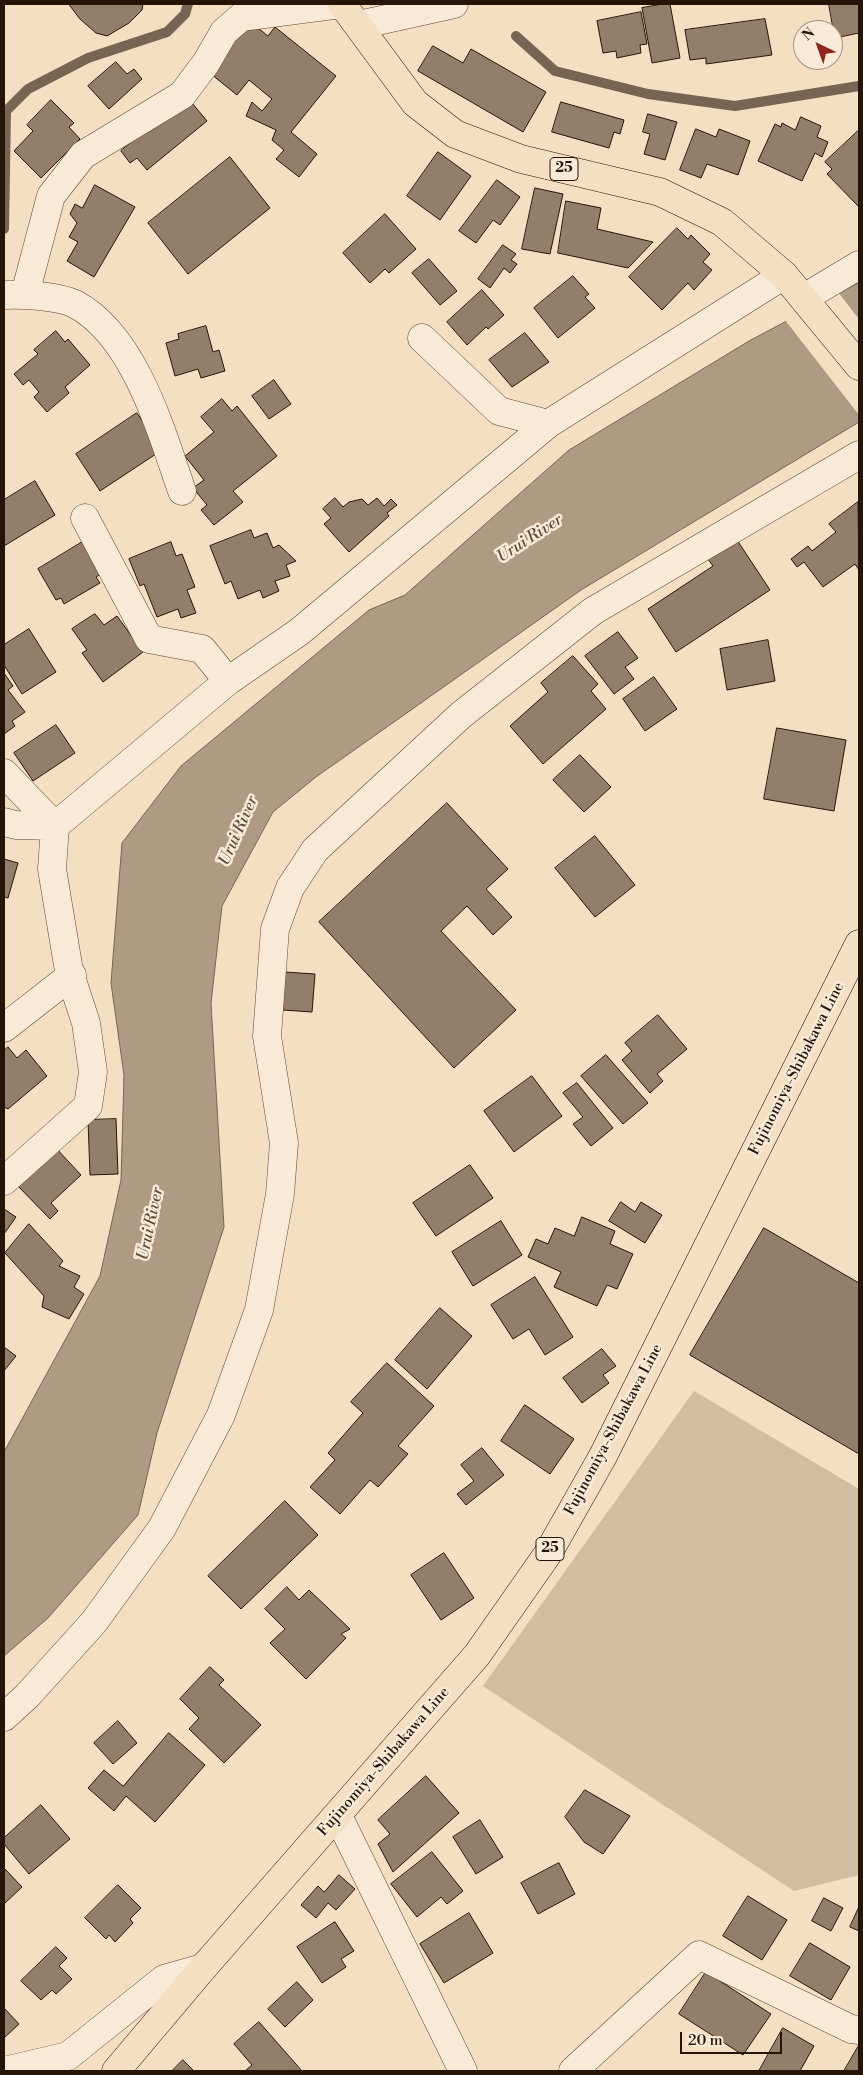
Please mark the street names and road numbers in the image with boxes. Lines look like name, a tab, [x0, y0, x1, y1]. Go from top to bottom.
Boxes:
road number: 25	[550, 157, 578, 180]
street label: Fujinomiya-Shibakawa Line	[745, 979, 849, 1159]
street label: Fujinomiya-Shibakawa Line	[561, 1341, 667, 1519]
road number: 25	[536, 1538, 564, 1560]
street label: Fujinomiya-Shibakawa Line	[314, 1684, 454, 1840]

